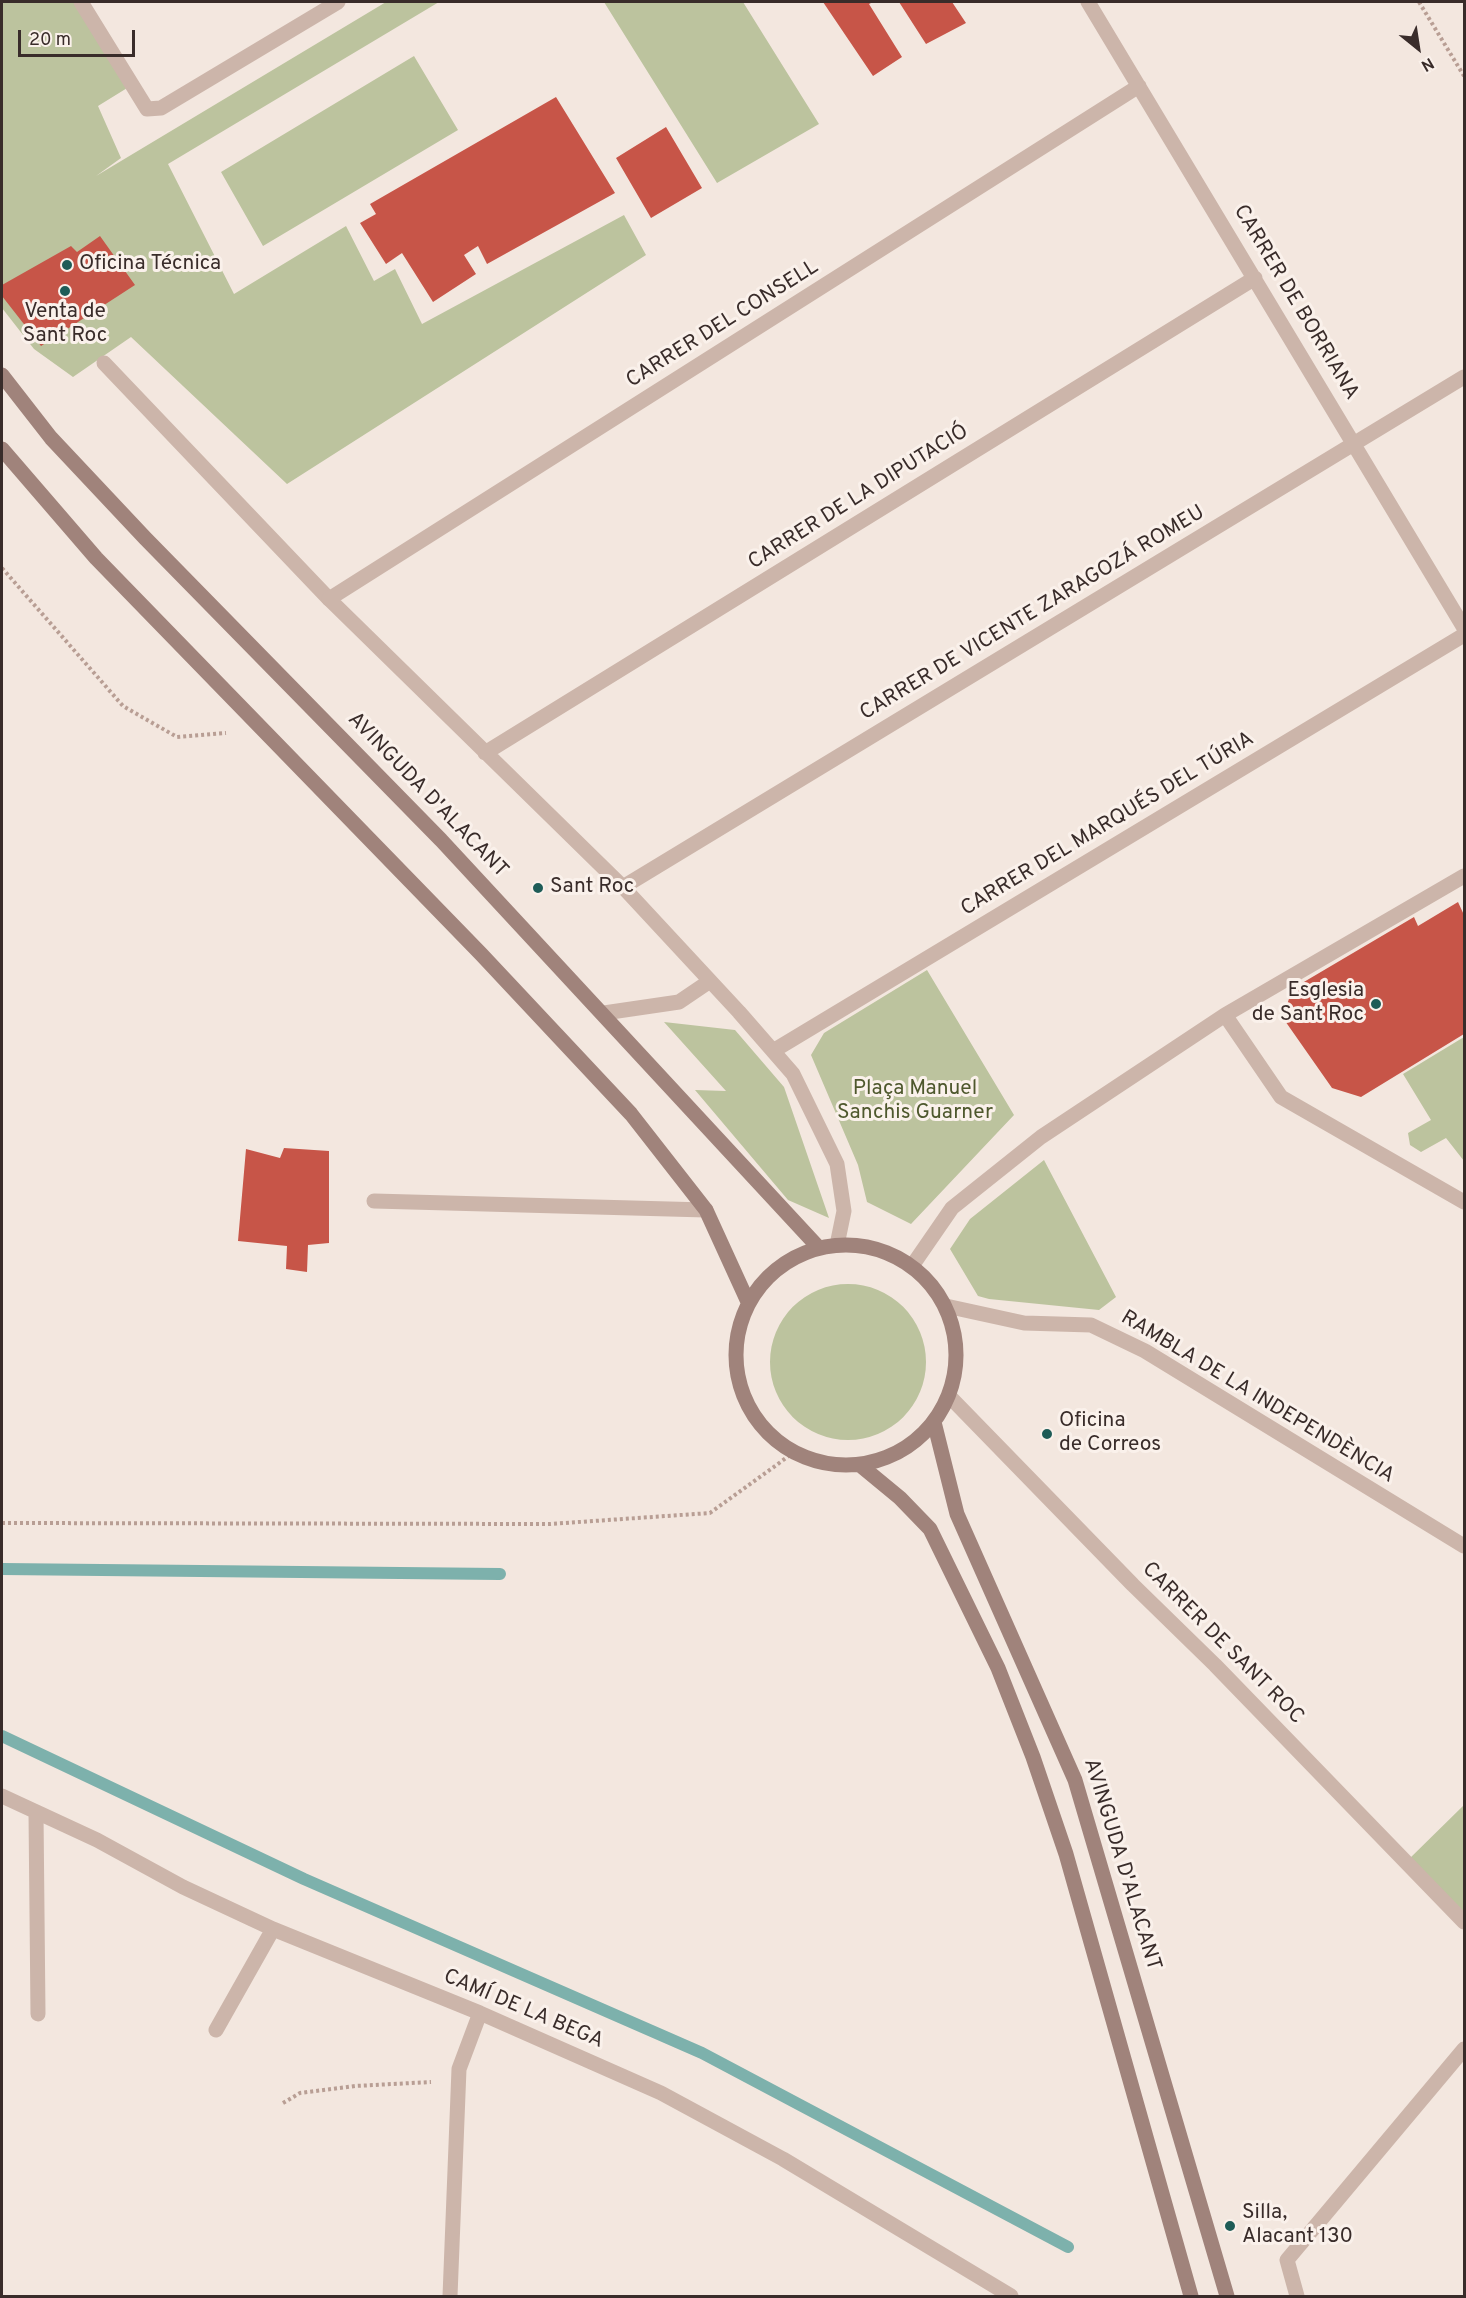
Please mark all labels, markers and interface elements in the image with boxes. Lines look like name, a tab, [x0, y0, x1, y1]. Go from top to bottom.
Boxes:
scale bar	[21, 18, 138, 56]
north arrow	[1388, 18, 1448, 78]
text: 20 m	[29, 29, 71, 52]
text: N	[1417, 52, 1437, 75]
street label: CARRER DE BORRIANA	[1227, 201, 1363, 405]
place label: Oficina Técnica	[79, 252, 221, 278]
street label: CARRER DEL CONSELL	[622, 256, 824, 394]
marker: Oficina Técnica	[60, 258, 74, 272]
marker: Venta de Sant Roc	[58, 284, 72, 298]
place label: Venta de Sant Roc	[23, 300, 107, 350]
street label: CARRER DE LA DIPUTACIÓ	[744, 420, 974, 576]
street label: CARRER DE VICENTE ZARAGOZÁ ROMEU	[856, 501, 1210, 727]
street label: AVINGUDA D'ALACANT	[341, 708, 513, 884]
street label: CARRER DEL MARQUÉS DEL TÚRIA	[957, 727, 1259, 923]
place label: Sant Roc	[550, 875, 634, 901]
marker: Sant Roc	[531, 881, 545, 895]
place label: Esglesia de Sant Roc	[1252, 979, 1364, 1029]
marker: Esglesia de Sant Roc	[1369, 997, 1383, 1011]
park label: Plaça Manuel Sanchis Guarner	[837, 1077, 993, 1127]
street label: RAMBLA DE LA INDEPENDÈNCIA	[1116, 1306, 1398, 1490]
place label: Oficina de Correos	[1059, 1409, 1161, 1459]
marker: Oficina de Correos	[1040, 1427, 1054, 1441]
street label: CARRER DE SANT ROC	[1136, 1558, 1308, 1730]
street label: AVINGUDA D'ALACANT	[1077, 1756, 1165, 1974]
street label: CAMÍ DE LA BEGA	[439, 1965, 607, 2055]
place label: Silla, Alacant 130	[1242, 2201, 1353, 2251]
marker: Silla, Alacant 130	[1223, 2219, 1237, 2233]

